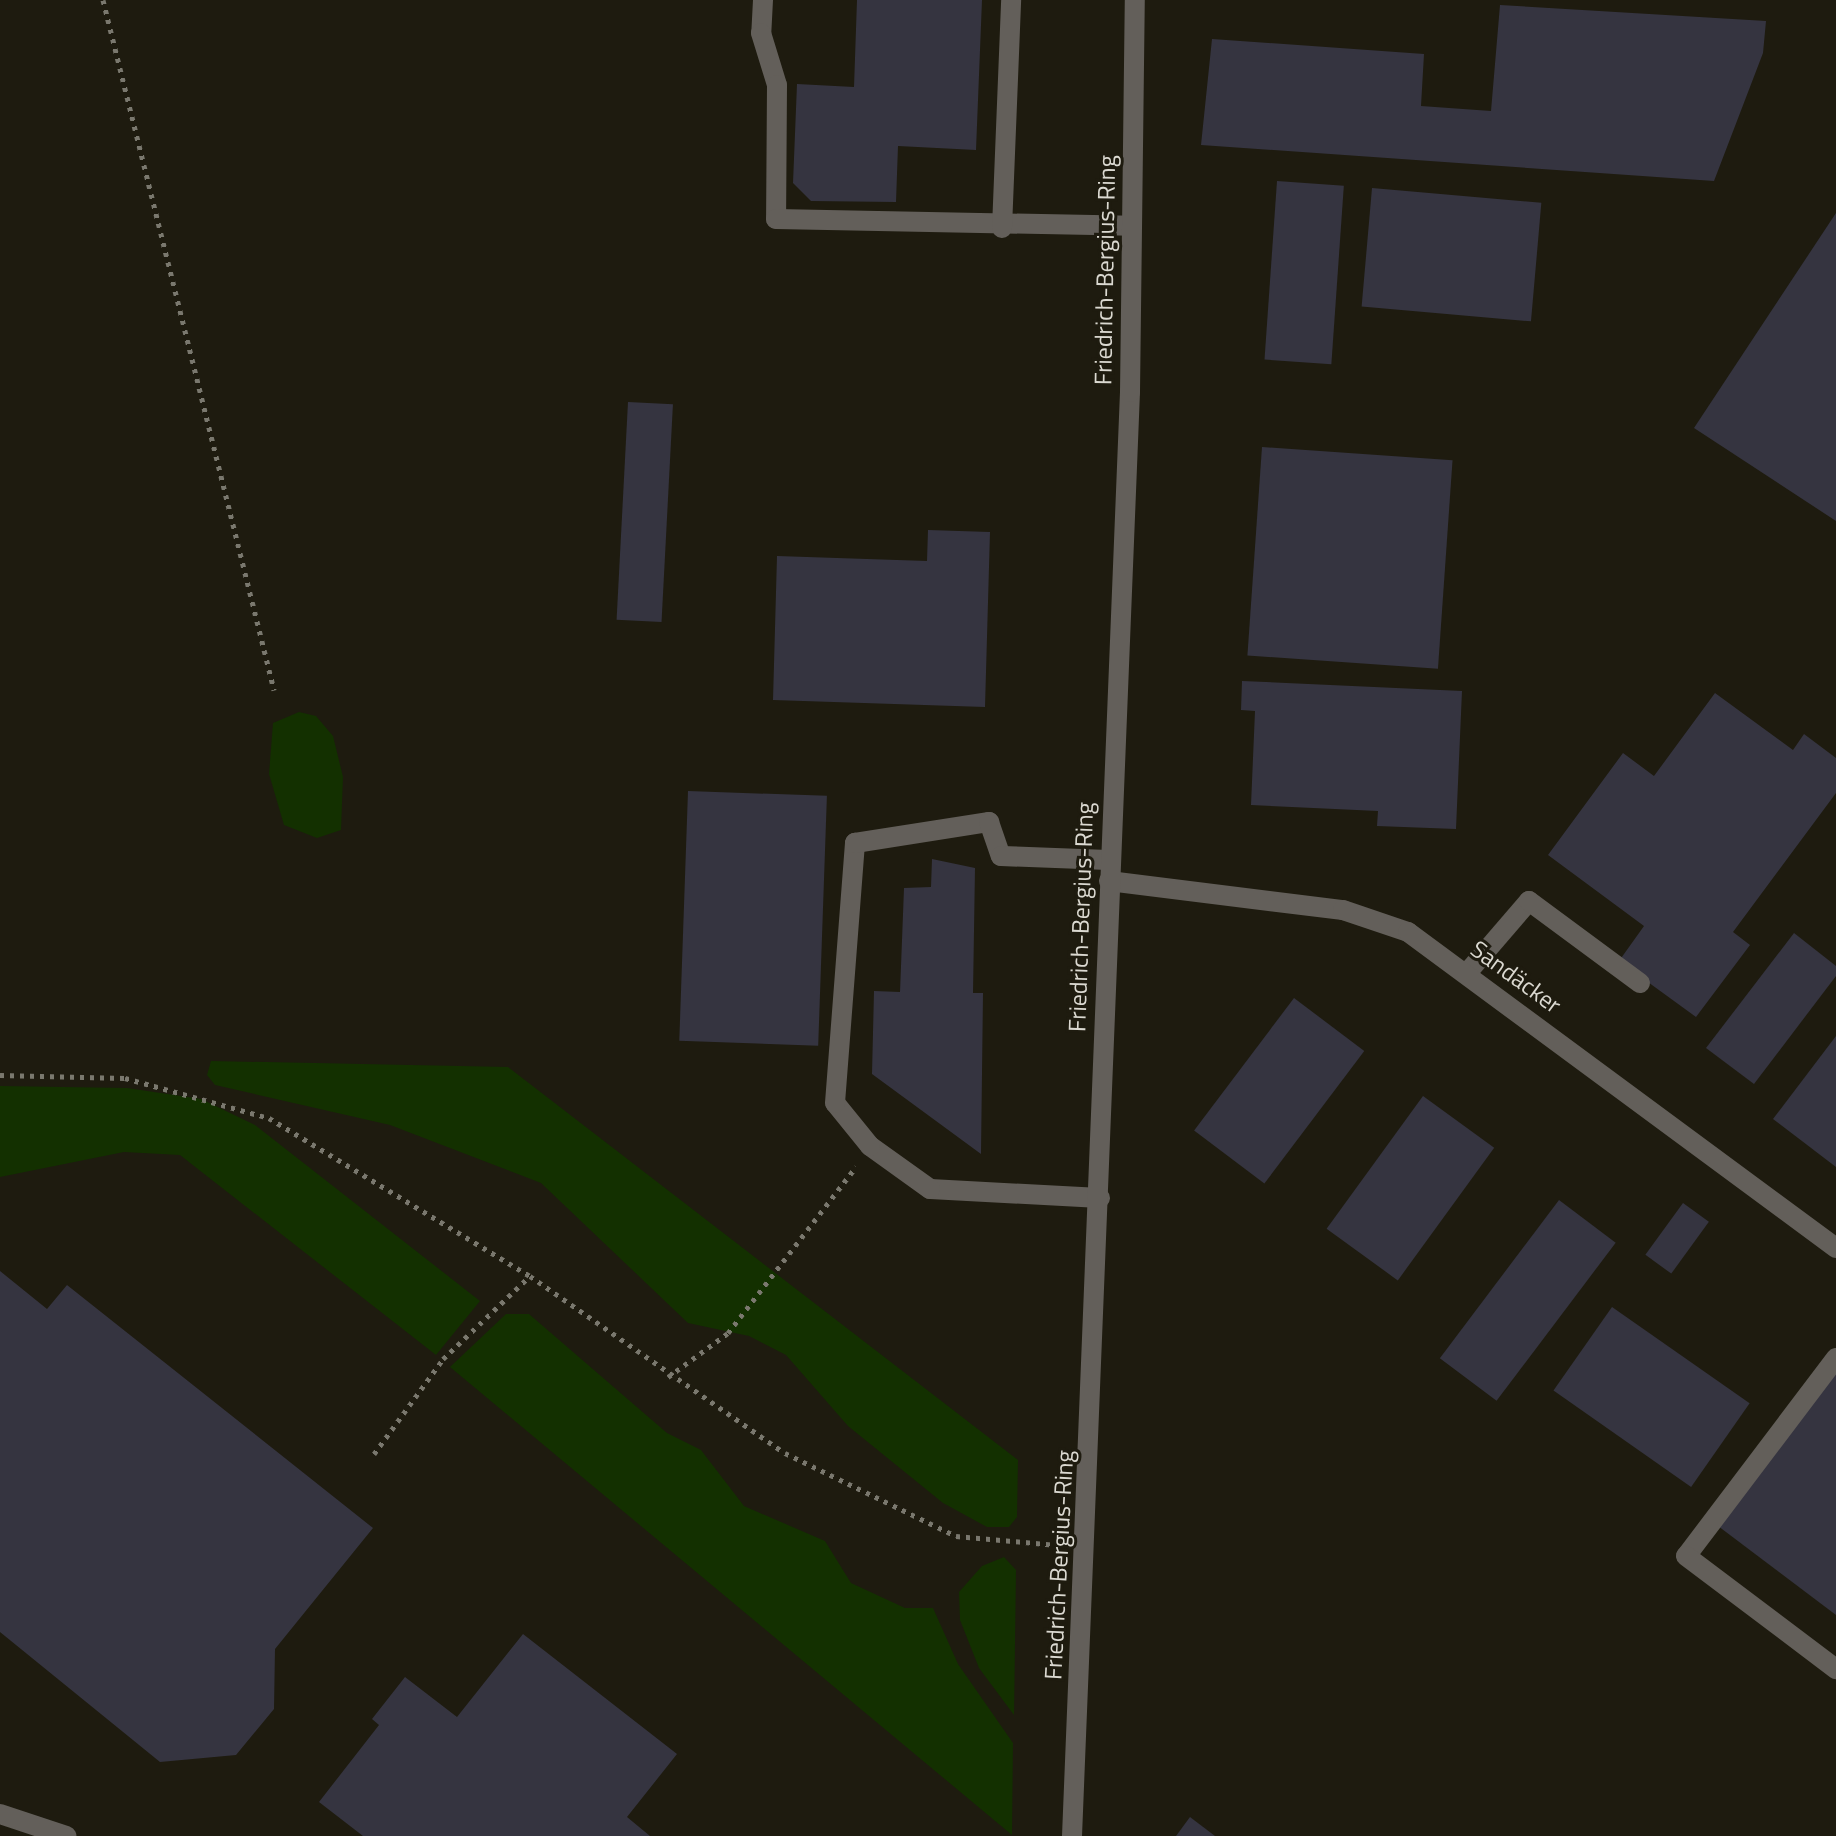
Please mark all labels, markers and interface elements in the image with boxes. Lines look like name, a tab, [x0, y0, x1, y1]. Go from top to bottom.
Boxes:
street label: Friedrich-Bergius-Ring	[1089, 155, 1121, 385]
street label: Friedrich-Bergius-Ring	[1063, 802, 1099, 1032]
street label: Sandäcker	[1465, 935, 1567, 1019]
street label: Friedrich-Bergius-Ring	[1039, 1449, 1079, 1681]

